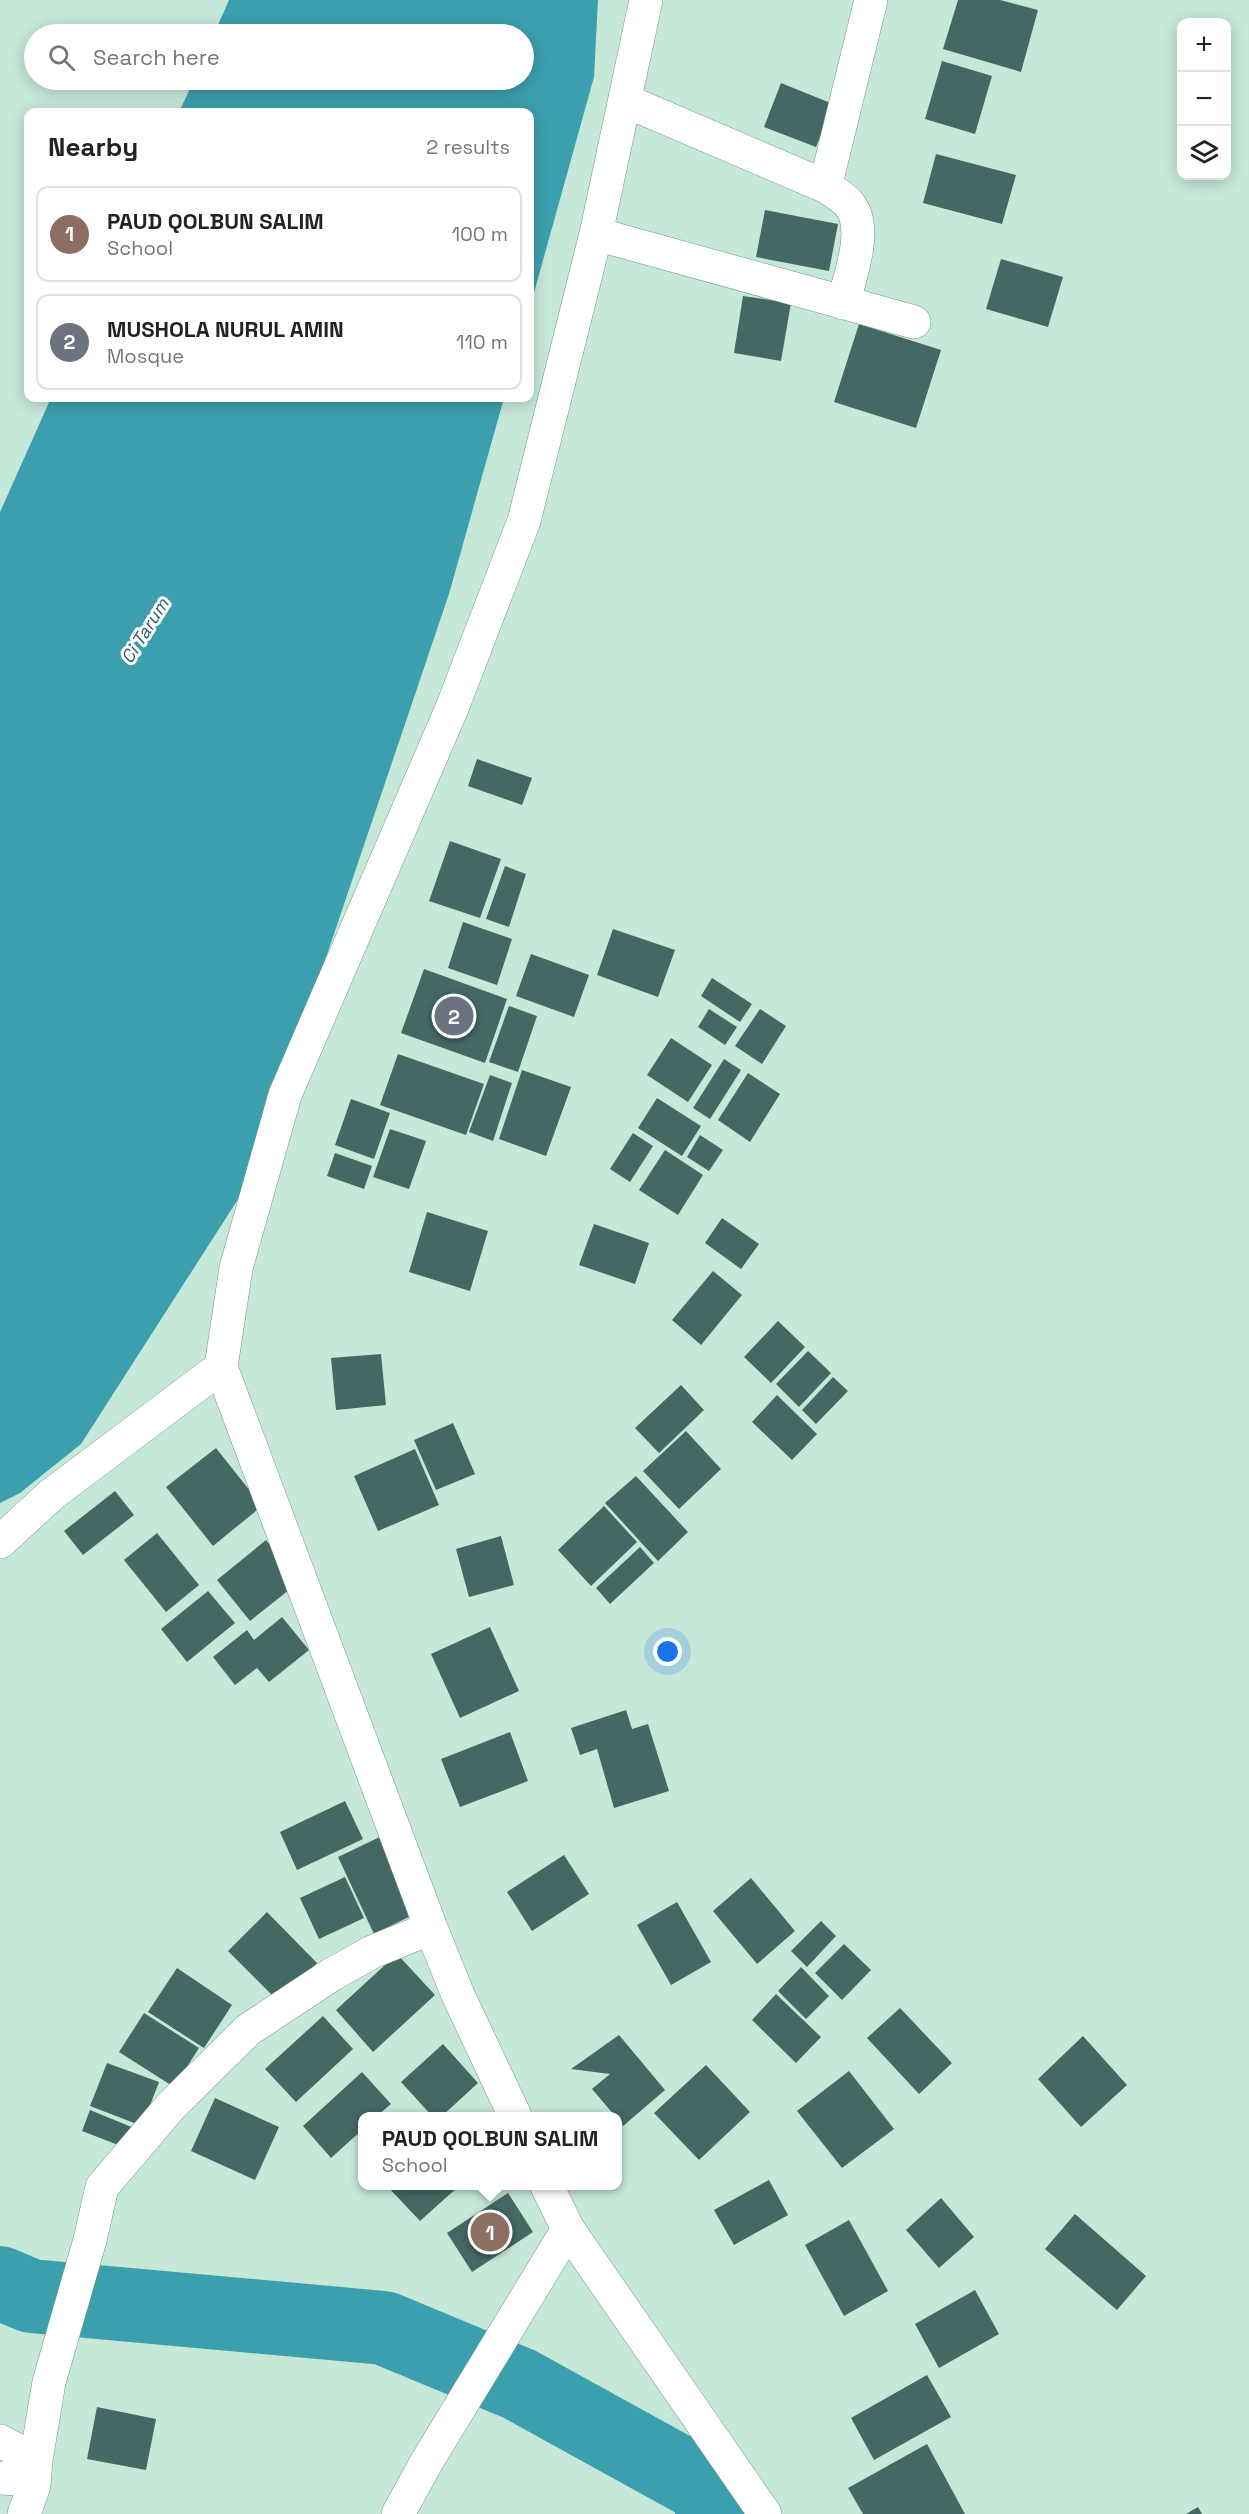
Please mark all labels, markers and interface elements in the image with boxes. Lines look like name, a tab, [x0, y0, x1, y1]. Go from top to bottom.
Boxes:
map controls	[1177, 18, 1231, 180]
button: +	[1177, 18, 1231, 72]
search box	[24, 24, 534, 90]
icon: search	[45, 41, 78, 74]
text: Search here	[93, 43, 220, 71]
button: −	[1177, 72, 1231, 126]
button: layers	[1177, 126, 1231, 180]
text: Nearby	[48, 130, 138, 164]
text: 2 results	[426, 134, 510, 160]
text: PAUD QOLBUN SALIM	[107, 207, 324, 235]
text: 1	[65, 221, 74, 247]
text: 100 m	[452, 221, 508, 247]
text: School	[107, 235, 173, 261]
text: MUSHOLA NURUL AMIN	[107, 315, 344, 343]
text: 2	[64, 329, 75, 355]
text: 110 m	[456, 329, 508, 355]
text: Mosque	[107, 343, 184, 369]
water label: Ci Tarum	[116, 593, 174, 668]
pin: 2	[434, 994, 474, 1038]
your location	[653, 1637, 682, 1666]
popup	[358, 2112, 622, 2190]
text: PAUD QOLBUN SALIM	[382, 2124, 598, 2152]
text: School	[382, 2152, 448, 2178]
pin: 1	[470, 2210, 510, 2254]

